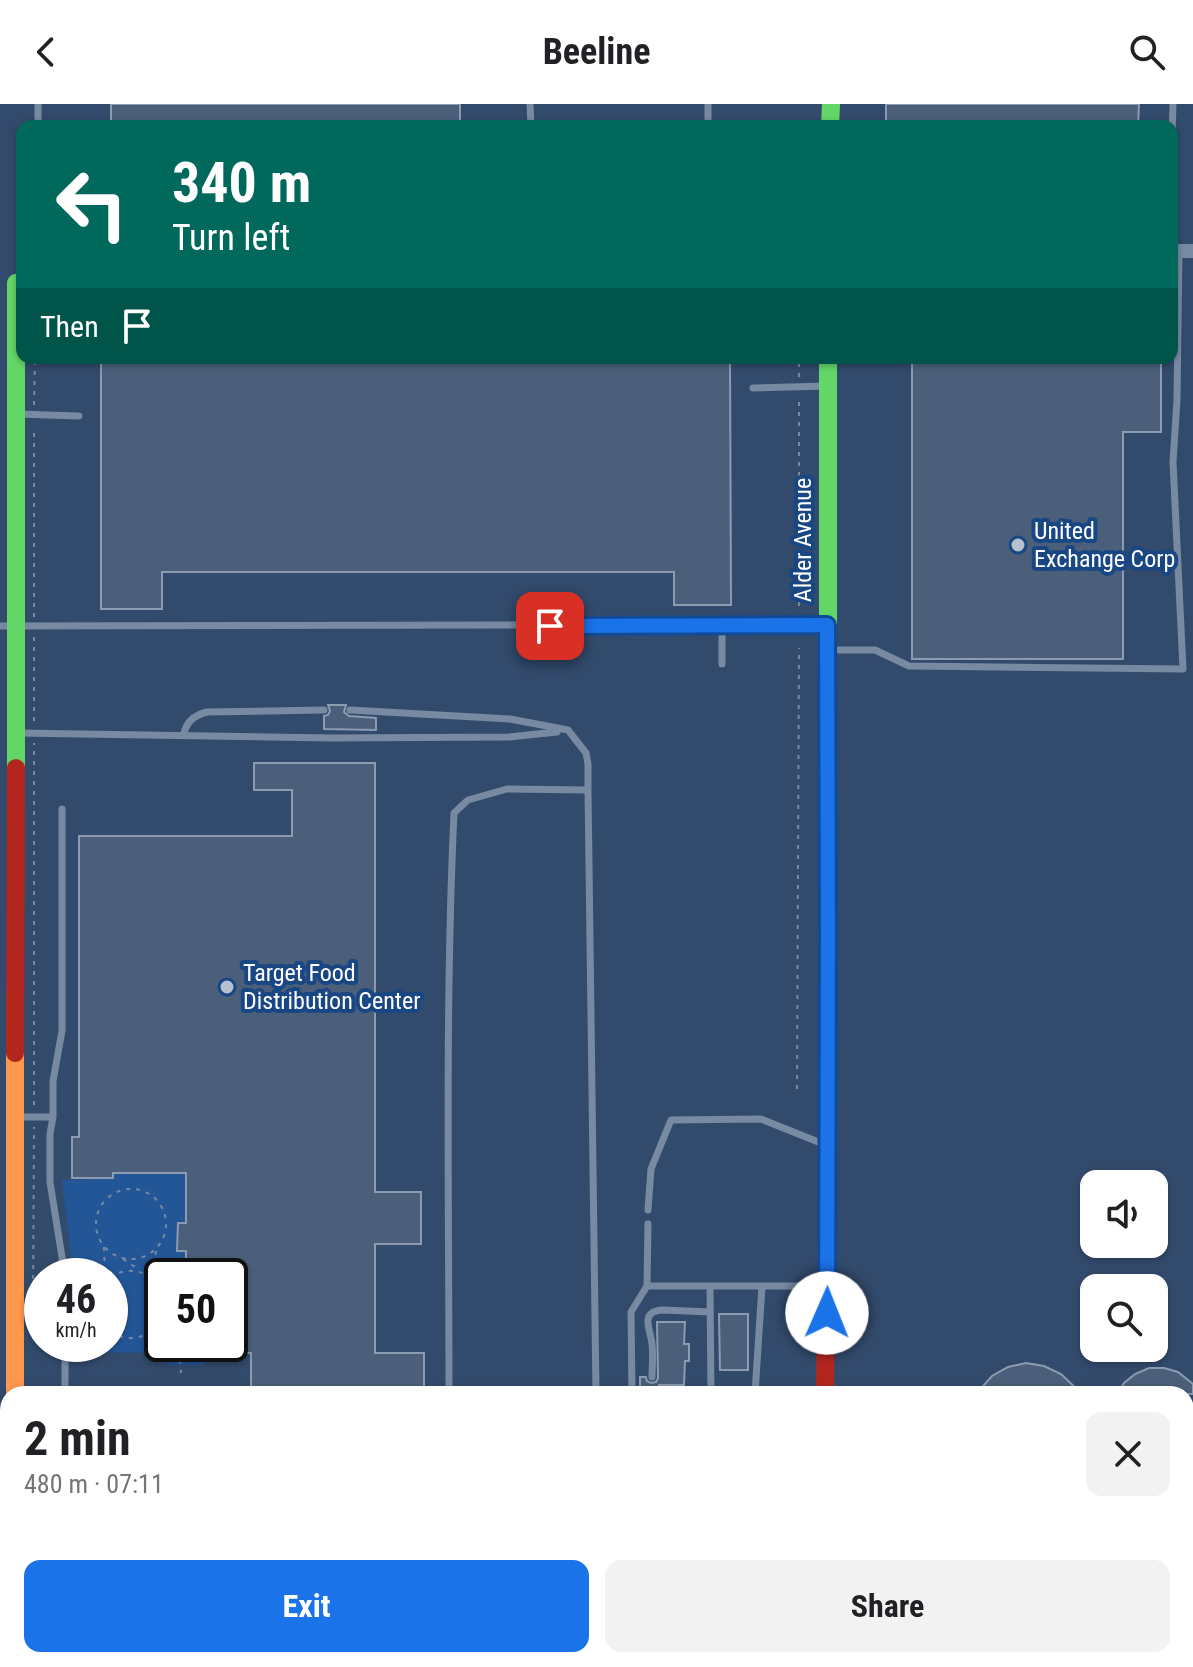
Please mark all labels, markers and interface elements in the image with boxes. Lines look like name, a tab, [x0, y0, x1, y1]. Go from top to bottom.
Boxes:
icon: back	[24, 30, 68, 74]
icon: search	[1125, 30, 1169, 74]
text: Beeline	[543, 31, 650, 73]
text: 340 m	[172, 150, 311, 216]
icon: left	[40, 152, 144, 256]
text: Turn left	[172, 217, 290, 259]
icon: arrive	[115, 304, 159, 348]
text: Then	[40, 309, 99, 344]
street label: Alder Avenue	[789, 478, 817, 602]
place label: United Exchange Corp	[1034, 517, 1175, 573]
marker: United Exchange Corp	[1009, 536, 1027, 554]
pin	[516, 592, 584, 660]
icon: arrive	[528, 604, 572, 648]
place label: Target Food Distribution Center	[243, 959, 420, 1015]
marker: Target Food Distribution Center	[218, 978, 236, 996]
map controls	[1080, 1170, 1168, 1362]
button: sound	[1080, 1170, 1168, 1258]
speed limit sign: 50	[144, 1258, 248, 1362]
position arrow	[785, 1271, 869, 1355]
button: search	[1080, 1274, 1168, 1362]
text: 46	[56, 1276, 96, 1323]
text: km/h	[55, 1318, 97, 1342]
text: 2 min	[24, 1410, 131, 1467]
button: close	[1086, 1412, 1170, 1496]
text: 480 m · 07:11	[24, 1469, 164, 1499]
button: Exit	[24, 1560, 589, 1652]
button: Share	[605, 1560, 1170, 1652]

